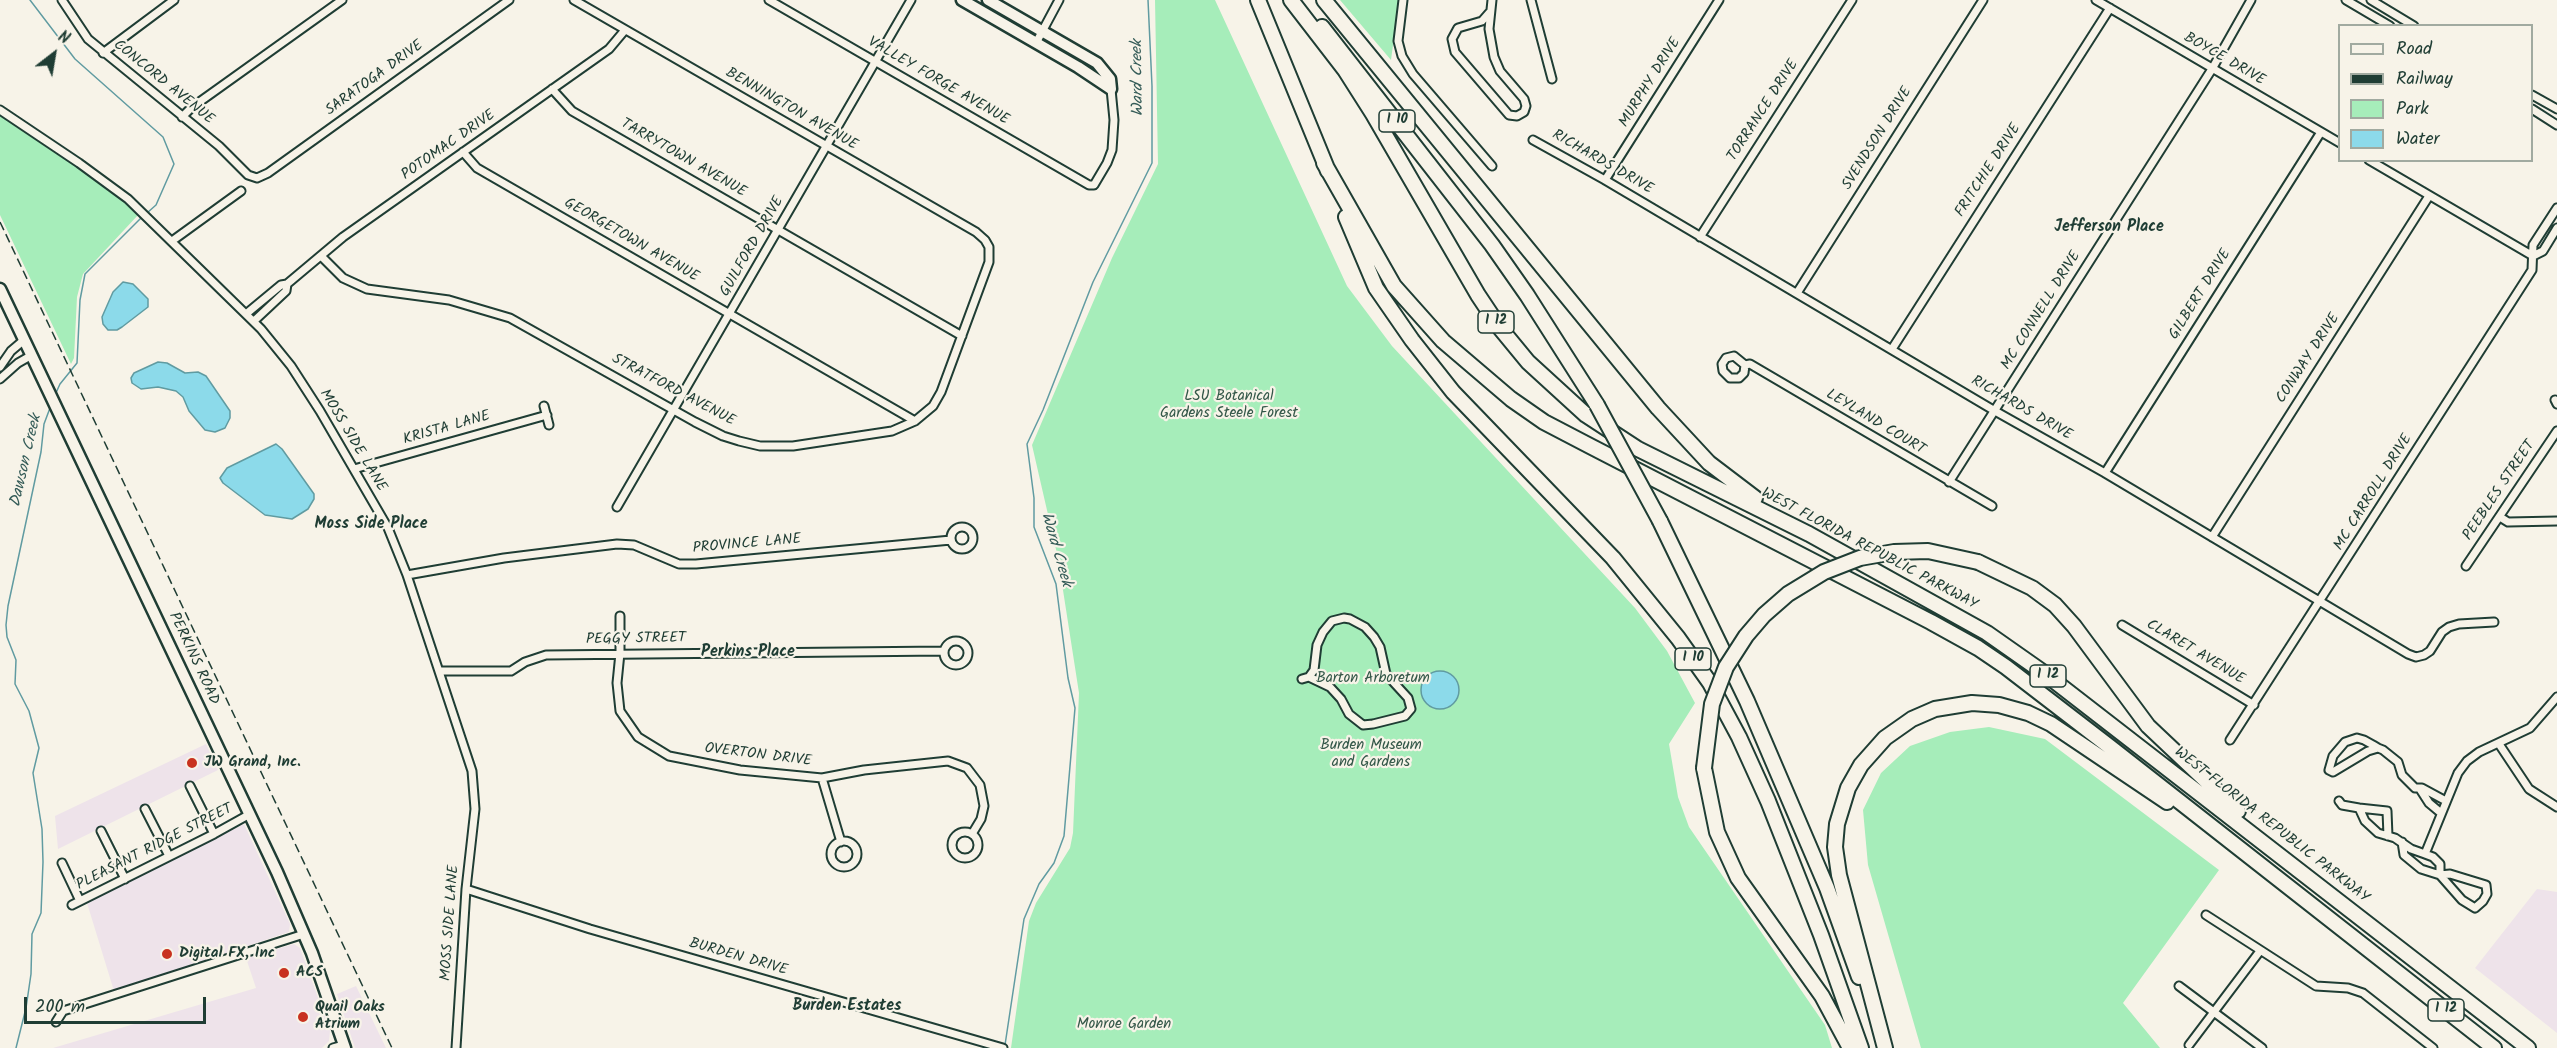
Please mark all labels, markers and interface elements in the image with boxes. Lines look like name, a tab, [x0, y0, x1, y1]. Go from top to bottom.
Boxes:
north arrow	[24, 24, 84, 84]
legend	[2338, 24, 2533, 162]
text: N	[53, 25, 74, 51]
street label: BOYCE DRIVE	[2180, 29, 2268, 91]
street label: VALLEY FORGE AVENUE	[864, 34, 1012, 130]
street label: MURPHY DRIVE	[1616, 35, 1686, 131]
text: Road	[2396, 35, 2432, 64]
street label: CONCORD AVENUE	[109, 37, 217, 129]
street label: SARATOGA DRIVE	[323, 38, 427, 120]
water label: Ward Creek	[1129, 40, 1149, 116]
street label: TORRANCE DRIVE	[1724, 57, 1804, 165]
street label: BENNINGTON AVENUE	[722, 65, 860, 155]
text: Railway	[2396, 65, 2453, 94]
street label: SVENDSON DRIVE	[1839, 84, 1917, 194]
text: Park	[2396, 95, 2429, 124]
street label: POTOMAC DRIVE	[399, 107, 499, 185]
road number: I 10	[1379, 110, 1415, 132]
street label: TARRYTOWN AVENUE	[617, 116, 749, 202]
street label: FRITCHIE DRIVE	[1952, 121, 2026, 221]
text: Water	[2396, 125, 2440, 154]
street label: RICHARDS DRIVE	[1548, 127, 1656, 199]
street label: GUILFORD DRIVE	[717, 194, 789, 300]
street label: GEORGETOWN AVENUE	[560, 195, 702, 287]
district label: Jefferson Place	[2054, 218, 2164, 238]
street label: GILBERT DRIVE	[2166, 247, 2236, 343]
street label: MC CONNELL DRIVE	[1998, 248, 2086, 374]
road number: I 12	[1478, 311, 1514, 333]
street label: CONWAY DRIVE	[2273, 311, 2345, 407]
street label: STRATFORD AVENUE	[608, 351, 738, 431]
street label: RICHARDS DRIVE	[1967, 373, 2075, 445]
street label: LEYLAND COURT	[1822, 386, 1928, 460]
street label: MOSS SIDE LANE	[314, 387, 390, 495]
park label: LSU Botanical Gardens Steele Forest	[1160, 388, 1298, 423]
street label: KRISTA LANE	[401, 408, 493, 450]
water label: Dawson Creek	[7, 413, 47, 509]
street label: MC CARROLL DRIVE	[2331, 431, 2417, 555]
street label: PEEBLES STREET	[2460, 438, 2540, 544]
street label: WEST FLORIDA REPUBLIC PARKWAY	[1758, 485, 1980, 615]
water label: Ward Creek	[1035, 511, 1075, 589]
district label: Moss Side Place	[315, 515, 427, 535]
street label: PROVINCE LANE	[692, 531, 802, 559]
street label: PERKINS ROAD	[164, 610, 222, 708]
street label: CLARET AVENUE	[2143, 617, 2247, 689]
street label: PEGGY STREET	[586, 630, 686, 650]
district label: Perkins Place	[701, 643, 795, 663]
road number: I 10	[1675, 648, 1711, 670]
road number: I 12	[2030, 665, 2066, 687]
park label: Barton Arboretum	[1316, 670, 1430, 688]
park label: Burden Museum and Gardens	[1320, 737, 1422, 772]
street label: OVERTON DRIVE	[703, 740, 813, 772]
street label: WEST FLORIDA REPUBLIC PARKWAY	[2170, 744, 2372, 908]
place label: JW Grand, Inc.	[204, 754, 301, 772]
marker: JW Grand, Inc.	[185, 756, 199, 770]
street label: PLEASANT RIDGE STREET	[74, 801, 236, 895]
street label: MOSS SIDE LANE	[438, 864, 464, 982]
street label: BURDEN DRIVE	[687, 935, 789, 981]
place label: Digital FX, Inc	[179, 945, 275, 963]
marker: Digital FX, Inc	[160, 947, 174, 961]
place label: ACS	[296, 964, 323, 982]
marker: ACS	[277, 966, 291, 980]
scale bar	[27, 985, 208, 1023]
text: 200 m	[35, 993, 85, 1022]
district label: Burden Estates	[792, 997, 902, 1017]
place label: Quail Oaks Atrium	[315, 999, 385, 1034]
road number: I 12	[2428, 999, 2464, 1021]
marker: Quail Oaks Atrium	[296, 1010, 310, 1024]
park label: Monroe Garden	[1077, 1016, 1171, 1034]

